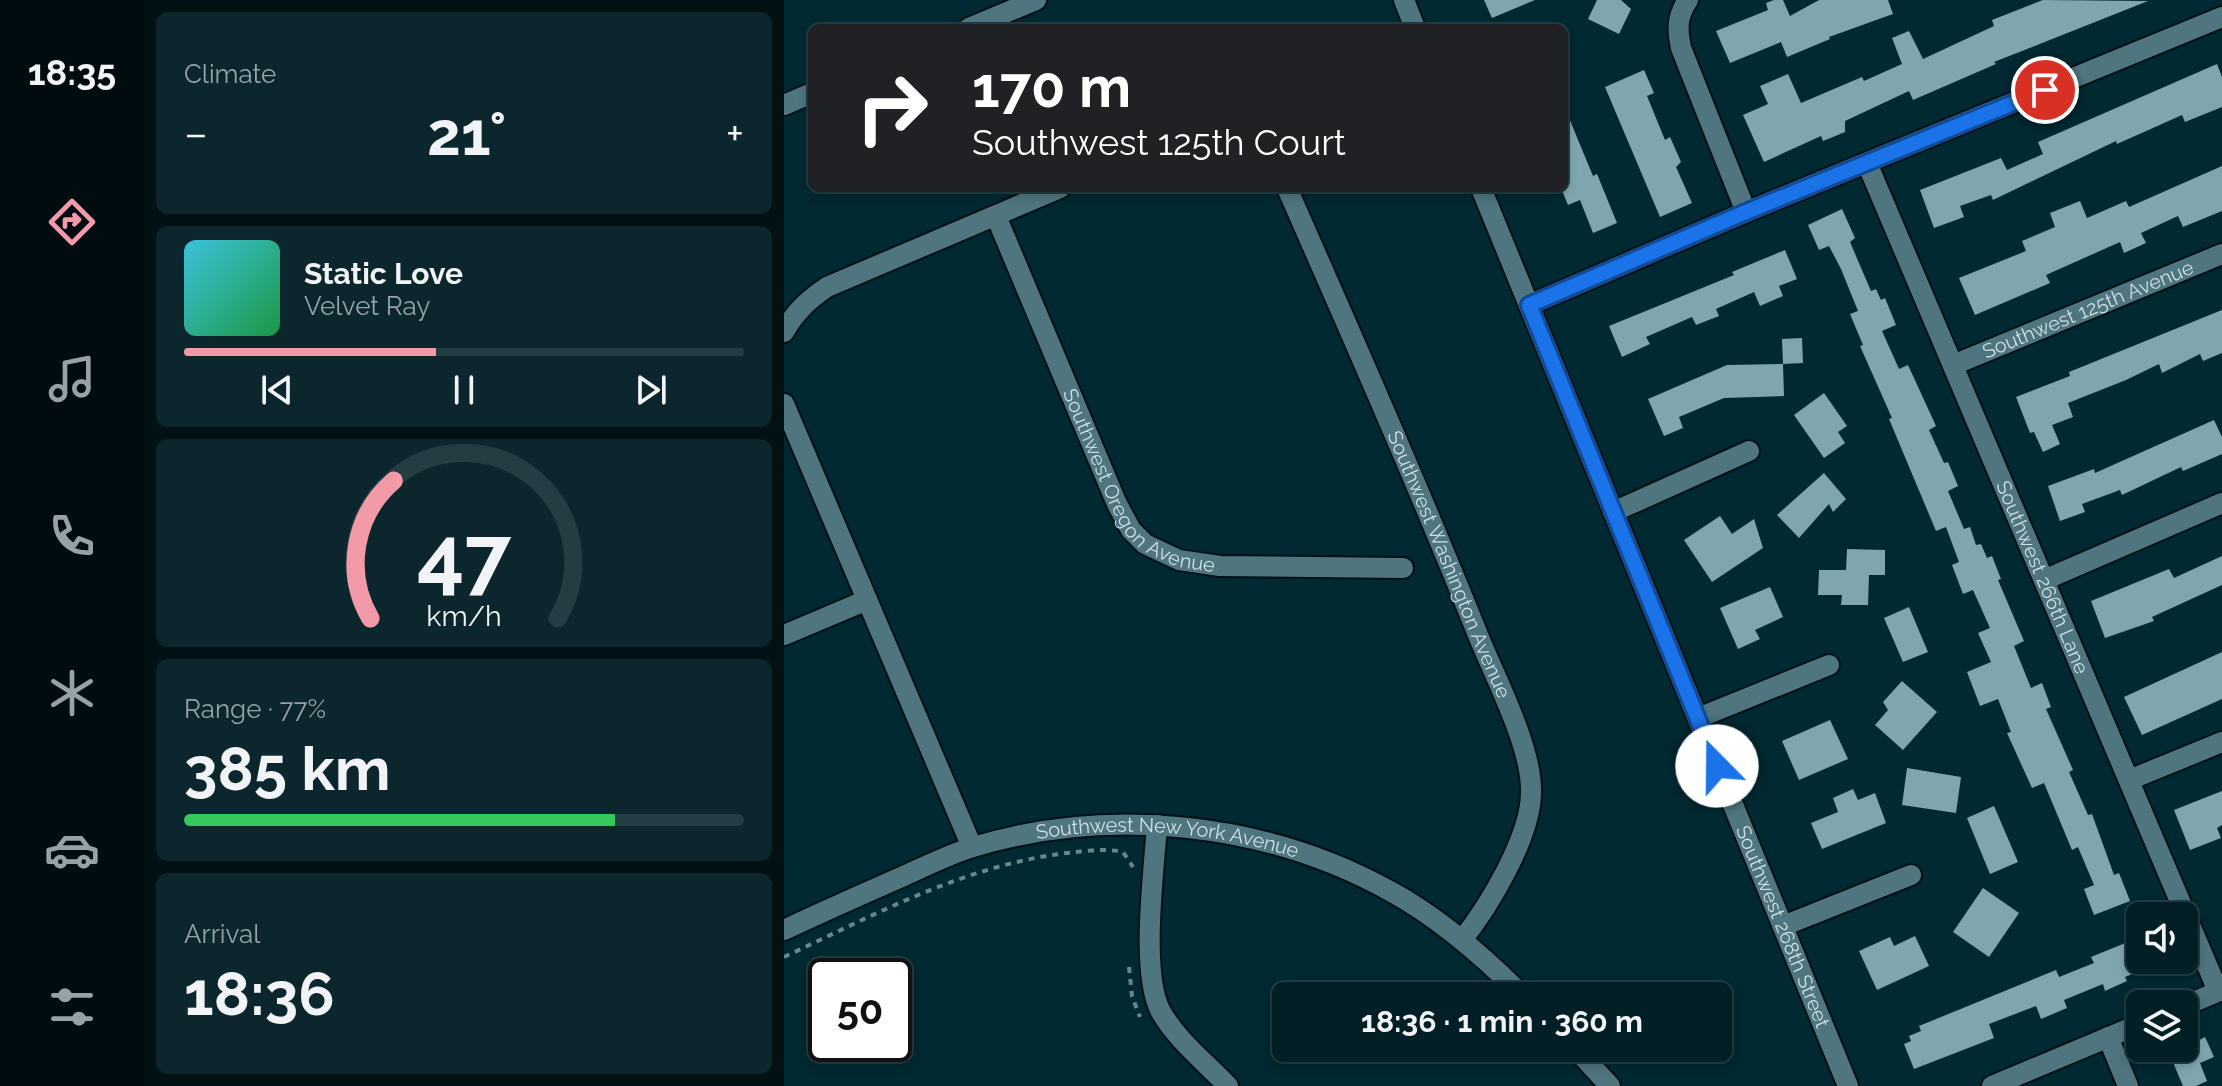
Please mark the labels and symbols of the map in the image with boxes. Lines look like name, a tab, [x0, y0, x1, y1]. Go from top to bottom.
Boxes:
pin	[2011, 56, 2079, 124]
street label: Southwest 125th Avenue	[1979, 255, 2197, 364]
street label: Southwest Oregon Avenue	[1058, 385, 1217, 577]
street label: Southwest Washington Avenue	[1382, 427, 1516, 702]
street label: Southwest 266th Lane	[1991, 477, 2094, 678]
position arrow	[1675, 724, 1759, 808]
street label: Southwest New York Avenue	[1034, 813, 1302, 863]
street label: Southwest 268th Street	[1731, 822, 1835, 1032]
speed limit sign: 50	[808, 958, 912, 1062]

